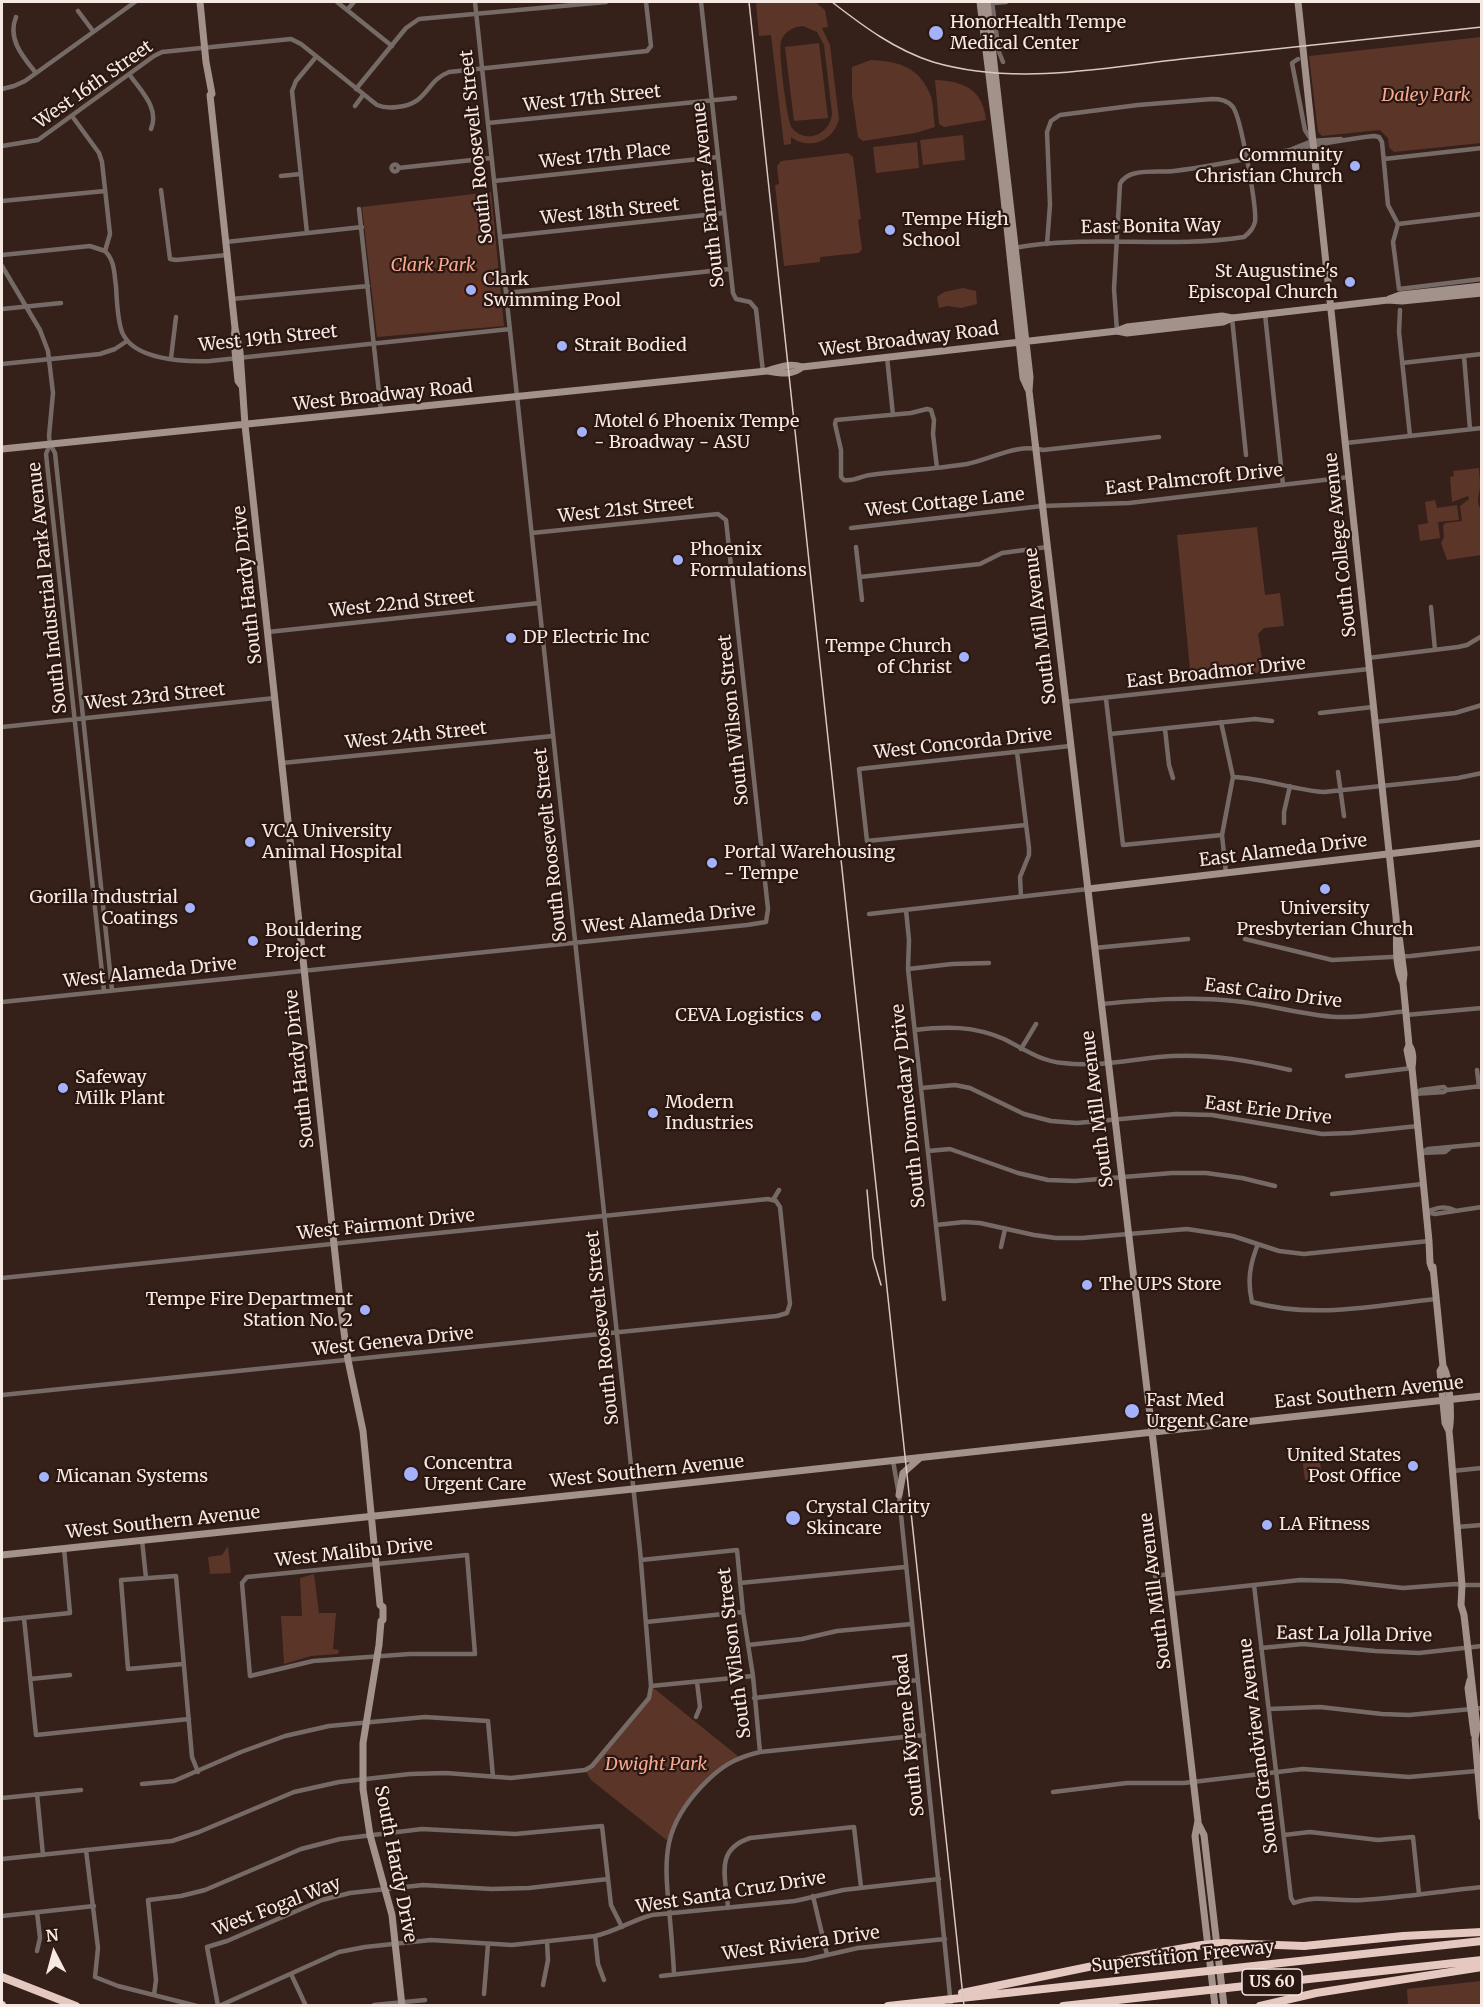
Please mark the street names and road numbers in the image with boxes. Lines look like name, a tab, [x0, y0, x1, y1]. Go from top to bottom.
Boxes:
street label: West 16th Street	[31, 36, 157, 134]
street label: South Roosevelt Street	[456, 49, 498, 245]
street label: West 17th Street	[522, 81, 662, 117]
street label: South Farmer Avenue	[689, 101, 729, 289]
street label: West 17th Place	[538, 138, 672, 174]
street label: West 18th Street	[539, 194, 681, 230]
street label: East Bonita Way	[1081, 215, 1221, 239]
street label: West Broadway Road	[818, 318, 1000, 362]
street label: West 19th Street	[197, 321, 339, 357]
street label: West Broadway Road	[292, 376, 474, 416]
street label: South College Avenue	[1321, 452, 1361, 638]
street label: East Palmcroft Drive	[1104, 460, 1284, 500]
street label: South Industrial Park Avenue	[24, 461, 72, 715]
street label: West Cottage Lane	[864, 484, 1026, 522]
street label: West 21st Street	[557, 492, 695, 528]
street label: South Hardy Drive	[229, 505, 267, 665]
street label: South Mill Avenue	[1021, 546, 1061, 706]
street label: West 22nd Street	[328, 586, 476, 622]
street label: South Wilson Street	[714, 633, 754, 807]
street label: East Broadmor Drive	[1125, 653, 1307, 693]
street label: West 23rd Street	[84, 679, 226, 715]
street label: West 24th Street	[344, 718, 488, 754]
street label: West Concorda Drive	[873, 724, 1053, 764]
street label: South Roosevelt Street	[530, 747, 572, 943]
street label: East Alameda Drive	[1198, 830, 1368, 872]
street label: West Alameda Drive	[581, 899, 757, 939]
street label: West Alameda Drive	[62, 953, 238, 993]
street label: East Cairo Drive	[1203, 975, 1343, 1013]
street label: South Hardy Drive	[281, 989, 319, 1149]
street label: South Dromedary Drive	[888, 1003, 930, 1209]
street label: South Mill Avenue	[1078, 1029, 1118, 1189]
street label: East Erie Drive	[1203, 1093, 1333, 1129]
street label: West Fairmont Drive	[296, 1205, 476, 1245]
street label: South Roosevelt Street	[582, 1230, 624, 1426]
street label: West Geneva Drive	[311, 1323, 475, 1361]
street label: East Southern Avenue	[1273, 1372, 1465, 1414]
street label: West Southern Avenue	[549, 1451, 745, 1493]
street label: West Southern Avenue	[65, 1502, 261, 1544]
street label: South Mill Avenue	[1136, 1511, 1176, 1671]
street label: West Malibu Drive	[274, 1534, 434, 1572]
street label: South Wilson Street	[714, 1566, 756, 1740]
street label: East La Jolla Drive	[1276, 1623, 1432, 1647]
street label: South Grandview Avenue	[1235, 1637, 1283, 1855]
street label: South Kyrene Road	[891, 1652, 929, 1818]
street label: South Hardy Drive	[369, 1784, 421, 1944]
street label: West Santa Cruz Drive	[635, 1867, 827, 1919]
street label: West Fogal Way	[210, 1873, 344, 1941]
street label: West Riviera Drive	[721, 1922, 881, 1966]
street label: Superstition Freeway	[1090, 1937, 1276, 1977]
road number: US 60	[1242, 1969, 1302, 1995]

